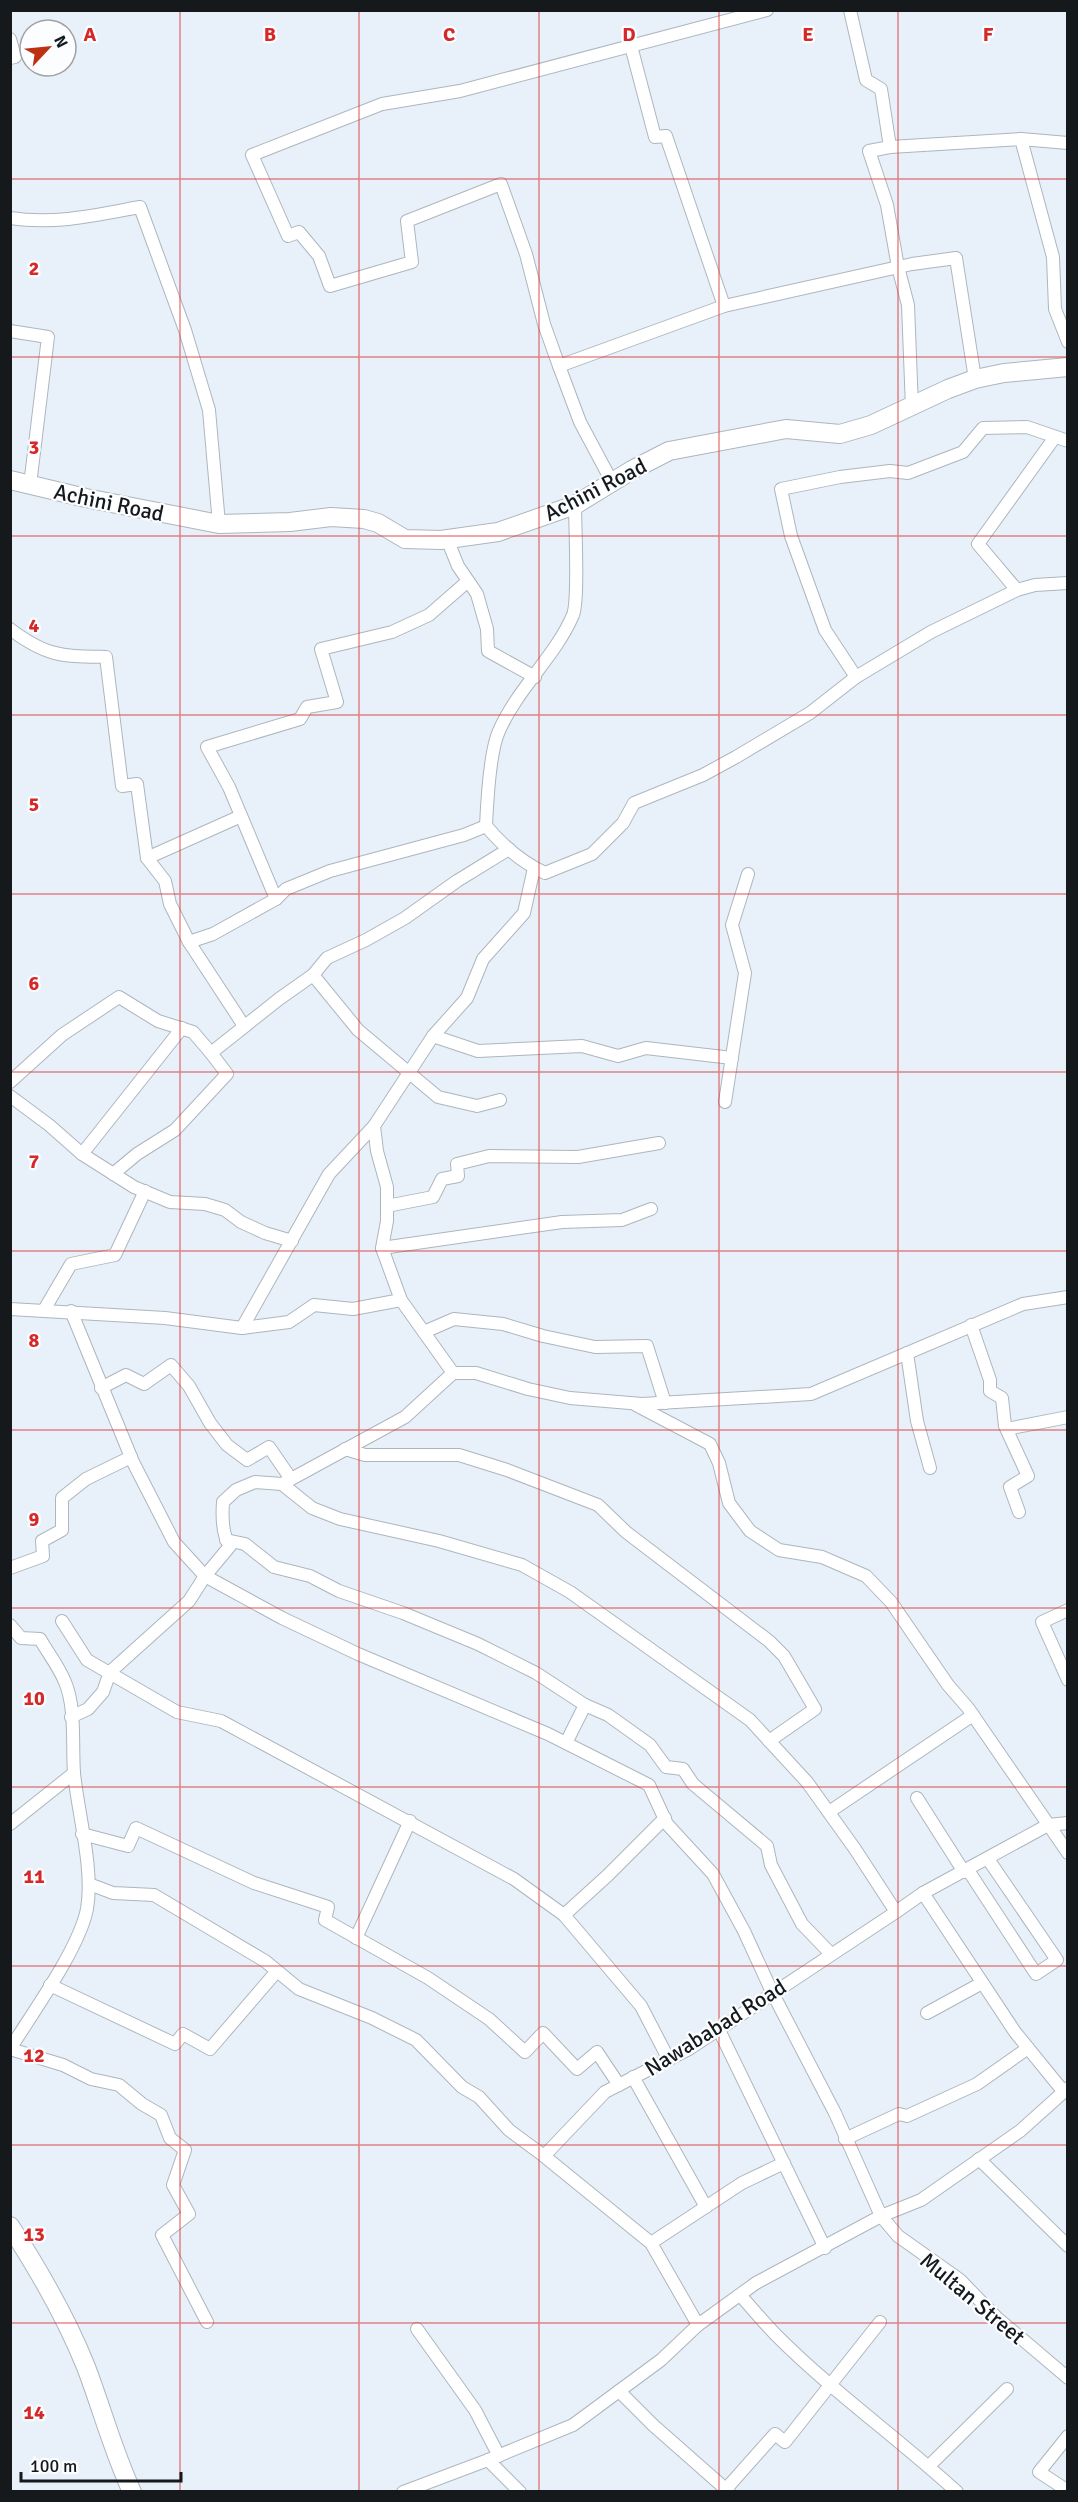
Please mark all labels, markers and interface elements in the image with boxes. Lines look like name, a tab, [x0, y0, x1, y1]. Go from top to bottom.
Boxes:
north arrow	[18, 18, 78, 78]
text: A	[84, 22, 97, 47]
text: B	[264, 22, 276, 47]
text: C	[443, 22, 455, 47]
text: D	[622, 22, 636, 47]
text: E	[802, 22, 814, 47]
text: F	[983, 22, 994, 47]
text: N	[49, 32, 72, 51]
text: 2	[29, 256, 39, 281]
text: 3	[29, 435, 39, 460]
street label: Achini Road	[539, 452, 651, 527]
street label: Achini Road	[52, 478, 166, 527]
text: 4	[29, 613, 40, 638]
text: 5	[29, 792, 39, 817]
text: 6	[29, 971, 40, 996]
text: 7	[29, 1149, 40, 1174]
text: 8	[29, 1328, 40, 1353]
text: 9	[29, 1507, 40, 1532]
text: 10	[23, 1686, 45, 1711]
text: 11	[23, 1864, 45, 1889]
street label: Nawababad Road	[640, 1973, 791, 2082]
text: 12	[23, 2043, 45, 2068]
text: 13	[23, 2222, 45, 2247]
street label: Multan Street	[915, 2247, 1031, 2350]
text: 14	[23, 2400, 45, 2425]
scale bar	[21, 2445, 182, 2483]
text: 100 m	[30, 2455, 77, 2477]

